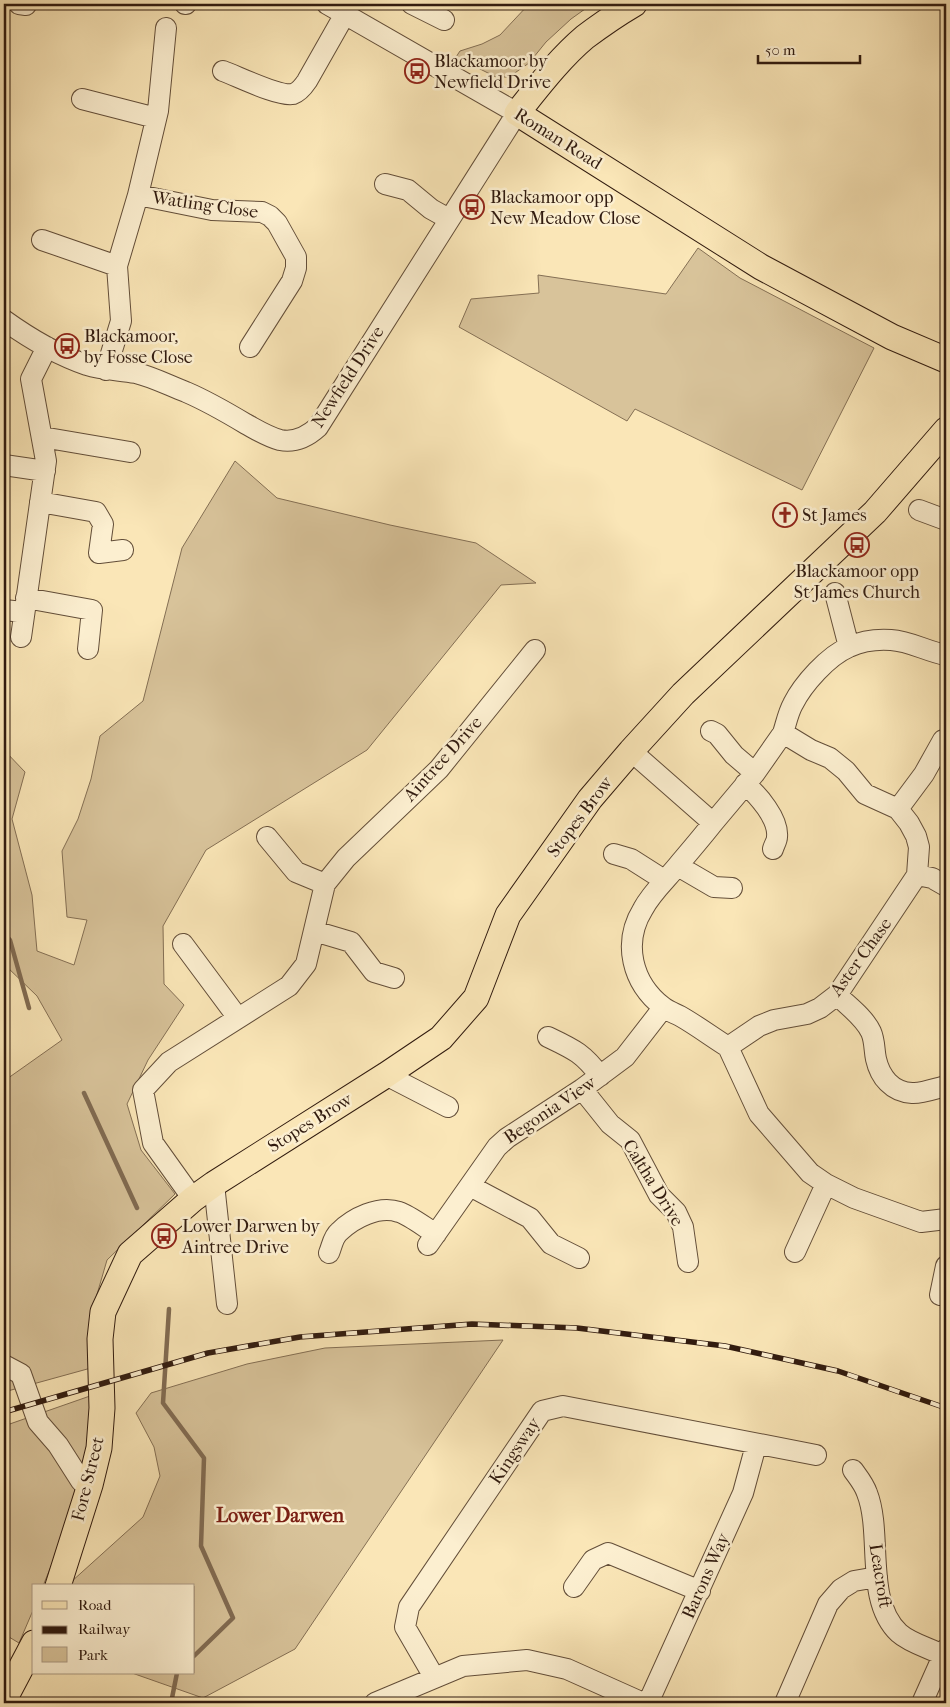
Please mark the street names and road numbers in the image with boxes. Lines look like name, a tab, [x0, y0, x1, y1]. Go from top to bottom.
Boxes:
street label: Roman Road	[510, 104, 606, 174]
street label: Watling Close	[150, 187, 260, 223]
street label: Newfield Drive	[307, 322, 389, 432]
street label: Aintree Drive	[399, 712, 487, 806]
street label: Stopes Brow	[543, 772, 617, 861]
street label: Aster Chase	[825, 914, 896, 1001]
street label: Begonia View	[500, 1071, 600, 1148]
street label: Stopes Brow	[264, 1089, 357, 1157]
street label: Caltha Drive	[618, 1136, 688, 1230]
street label: Kingsway	[485, 1412, 546, 1488]
street label: Fore Street	[67, 1434, 109, 1523]
street label: Barons Way	[678, 1529, 735, 1622]
street label: Leacroft	[865, 1542, 896, 1610]

